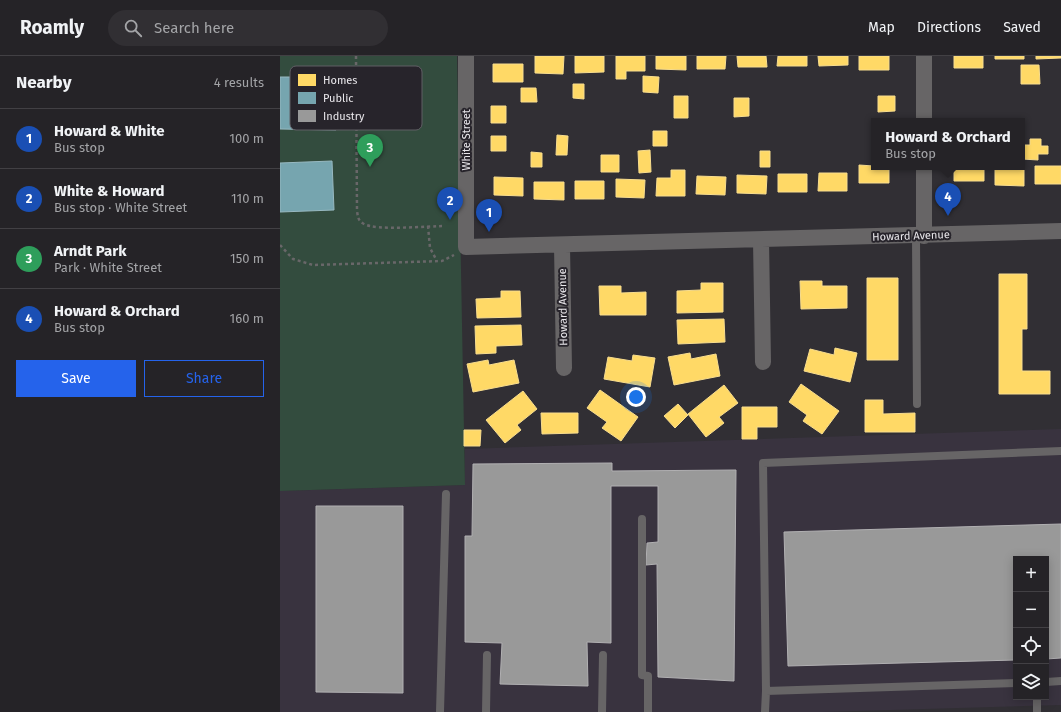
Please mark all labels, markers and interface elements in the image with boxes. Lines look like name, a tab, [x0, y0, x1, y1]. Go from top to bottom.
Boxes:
search box	[108, 10, 388, 46]
text: Roamly	[20, 16, 84, 39]
icon: search	[122, 17, 144, 39]
text: Search here	[154, 19, 234, 37]
text: Map	[868, 19, 895, 36]
text: Directions	[917, 19, 981, 36]
text: Saved	[1003, 19, 1041, 36]
legend	[290, 66, 422, 130]
text: Nearby	[16, 72, 71, 93]
text: Homes	[323, 74, 357, 87]
text: 4 results	[214, 75, 264, 90]
text: Public	[323, 92, 354, 105]
street label: White Street	[460, 109, 473, 171]
text: Industry	[323, 110, 365, 123]
popup	[871, 118, 1025, 170]
text: Howard & White	[54, 122, 164, 140]
text: Howard & Orchard	[885, 128, 1011, 146]
text: 1	[26, 131, 32, 146]
text: 100 m	[229, 131, 264, 146]
pin: 3	[357, 134, 383, 167]
text: Bus stop	[54, 140, 105, 155]
text: Bus stop	[885, 146, 936, 161]
text: White & Howard	[54, 182, 164, 200]
pin: 4	[935, 183, 961, 216]
pin: 2	[437, 187, 463, 220]
text: 2	[26, 191, 32, 206]
text: 110 m	[231, 191, 264, 206]
pin: 1	[476, 199, 502, 232]
text: Bus stop · White Street	[54, 200, 187, 215]
street label: Howard Avenue	[872, 228, 950, 244]
text: Arndt Park	[54, 242, 127, 260]
text: 3	[26, 251, 32, 266]
text: 150 m	[230, 251, 264, 266]
text: Park · White Street	[54, 260, 162, 275]
street label: Howard Avenue	[556, 268, 570, 346]
text: Howard & Orchard	[54, 302, 180, 320]
text: 4	[25, 311, 33, 326]
text: 160 m	[230, 311, 264, 326]
text: Bus stop	[54, 320, 105, 335]
button: Save	[16, 360, 136, 397]
button: Share	[144, 360, 264, 397]
your location	[626, 387, 646, 407]
map controls	[1013, 556, 1049, 700]
button: +	[1013, 556, 1049, 592]
button: −	[1013, 592, 1049, 628]
button: locate	[1013, 628, 1049, 664]
button: layers	[1013, 664, 1049, 700]

